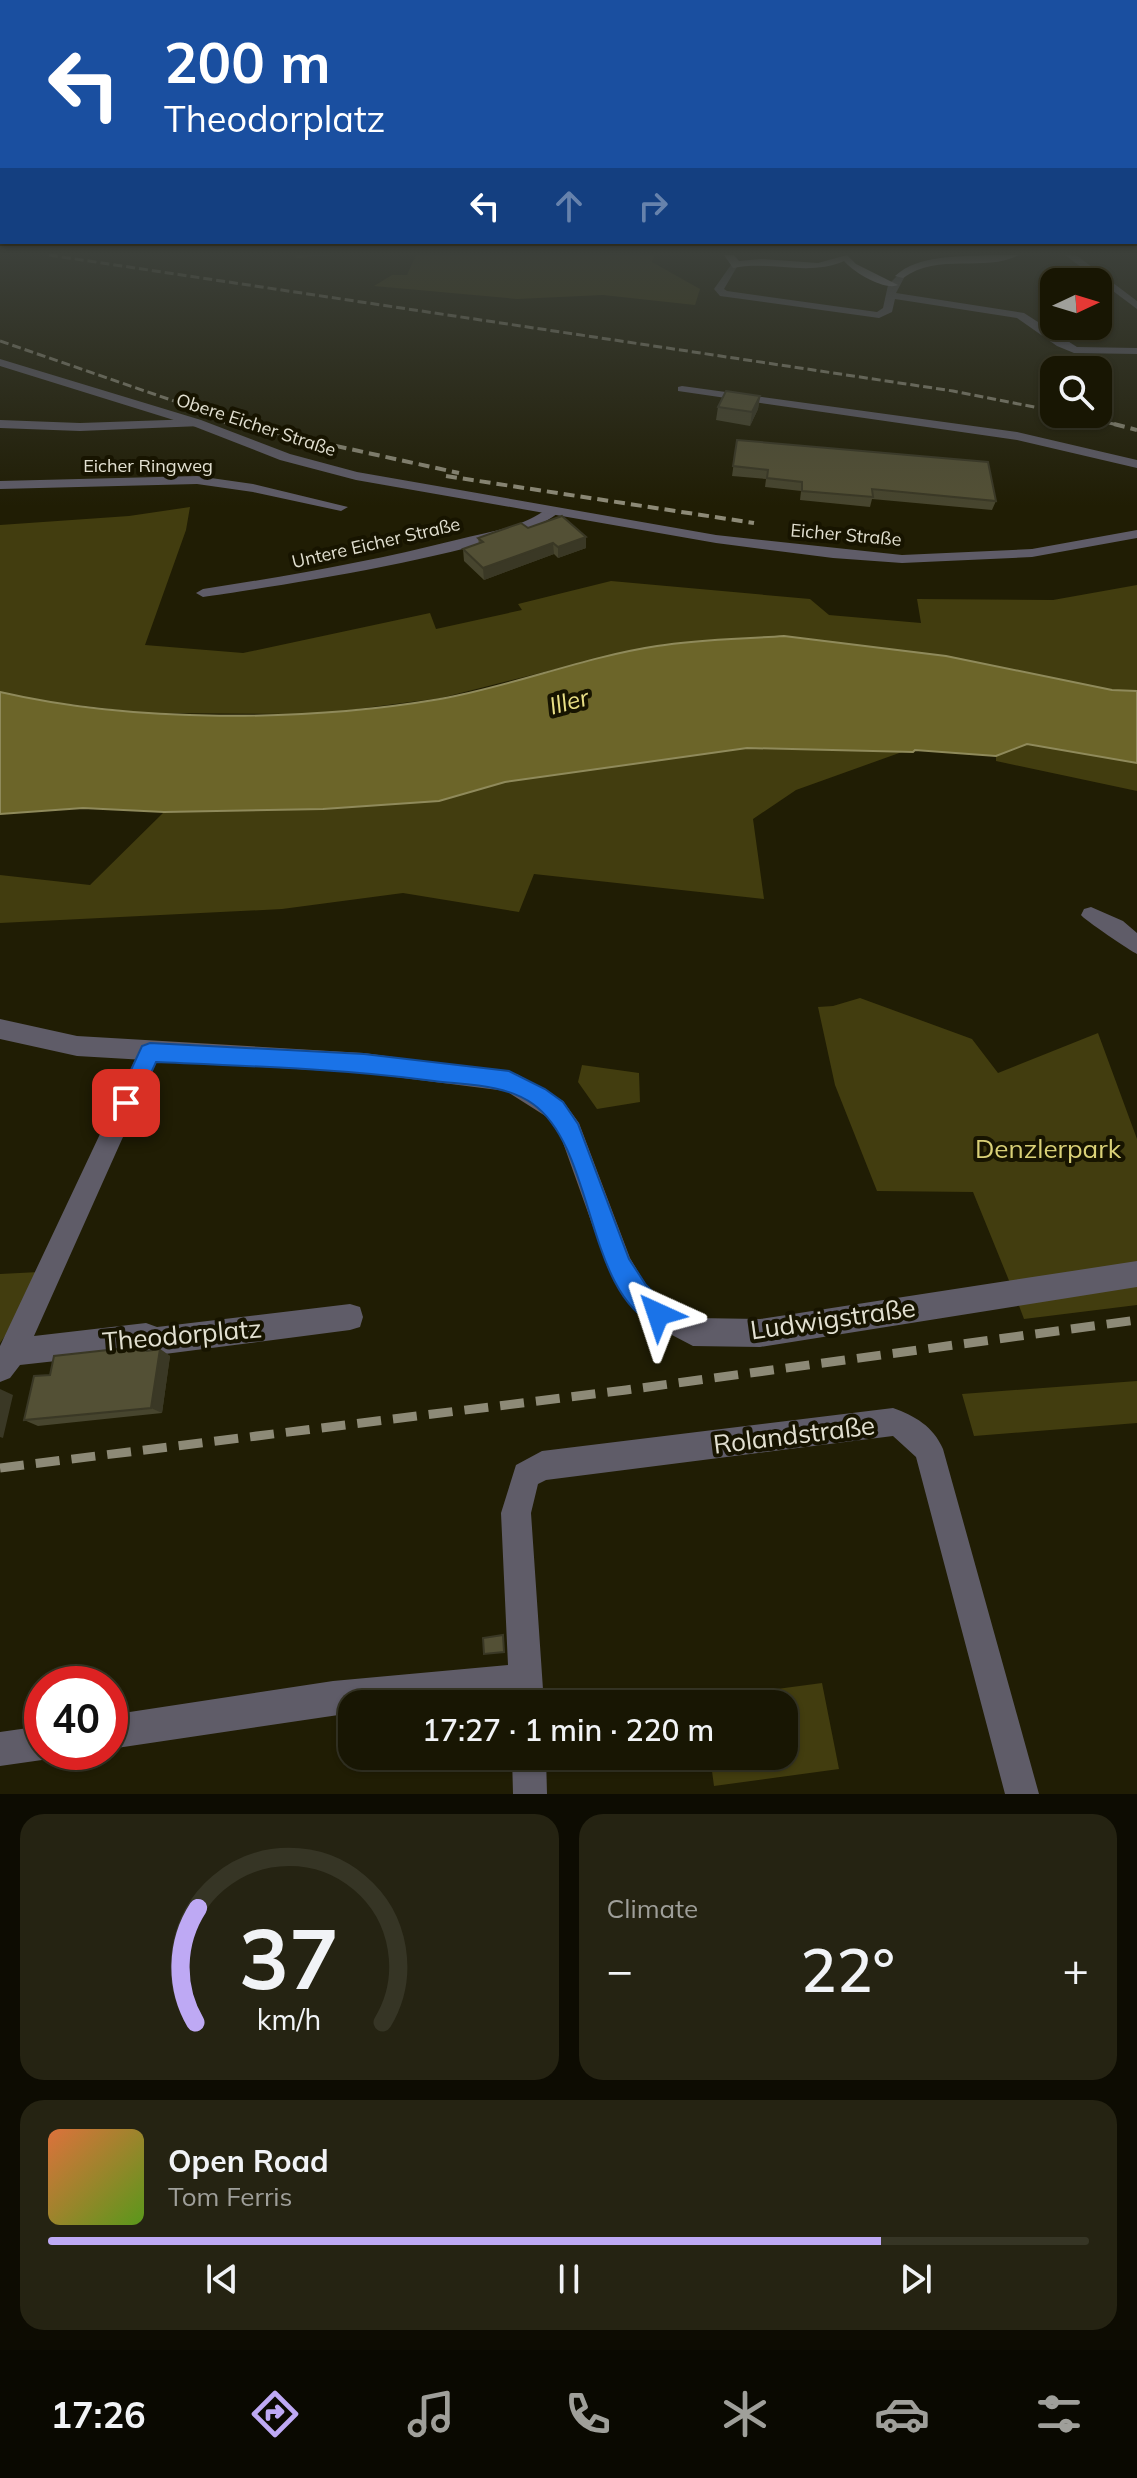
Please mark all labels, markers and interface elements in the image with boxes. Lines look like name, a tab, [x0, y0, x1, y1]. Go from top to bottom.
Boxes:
text: 200 m	[164, 27, 331, 97]
icon: left	[32, 32, 136, 136]
text: Theodorplatz	[164, 96, 385, 141]
icon: left	[463, 184, 507, 228]
icon: ahead	[547, 184, 591, 228]
icon: right	[631, 184, 675, 228]
north arrow	[1040, 268, 1112, 340]
map controls	[1040, 268, 1112, 428]
button: search	[1040, 356, 1112, 428]
street label: Obere Eicher Straße	[173, 388, 339, 461]
street label: Eicher Ringweg	[83, 454, 213, 477]
street label: Untere Eicher Straße	[290, 512, 462, 573]
street label: Eicher Straße	[790, 518, 902, 551]
water label: Iller	[546, 681, 593, 721]
pin	[92, 1069, 160, 1137]
icon: arrive	[104, 1081, 148, 1125]
park label: Denzlerpark	[975, 1132, 1122, 1165]
position arrow	[616, 1272, 700, 1356]
street label: Ludwigstraße	[748, 1291, 918, 1346]
street label: Theodorplatz	[101, 1311, 263, 1358]
street label: Rolandstraße	[711, 1408, 877, 1461]
speed limit sign: 40	[24, 1666, 128, 1770]
text: 17:27 · 1 min · 220 m	[422, 1711, 714, 1749]
text: Climate	[607, 1892, 698, 1925]
text: 37	[239, 1905, 339, 2010]
text: 22°	[801, 1932, 895, 2007]
text: −	[607, 1942, 633, 1997]
text: +	[1063, 1942, 1089, 1997]
text: km/h	[257, 2001, 322, 2037]
text: Open Road	[168, 2142, 329, 2180]
text: Tom Ferris	[168, 2180, 292, 2213]
icon: previous	[200, 2257, 244, 2301]
icon: pause	[547, 2257, 591, 2301]
icon: next	[894, 2257, 938, 2301]
icon: directions	[247, 2386, 303, 2442]
icon: music	[403, 2386, 459, 2442]
icon: phone	[560, 2386, 616, 2442]
icon: climate	[717, 2386, 773, 2442]
icon: car	[874, 2386, 930, 2442]
icon: filters	[1031, 2386, 1087, 2442]
text: 17:26	[50, 2392, 146, 2437]

